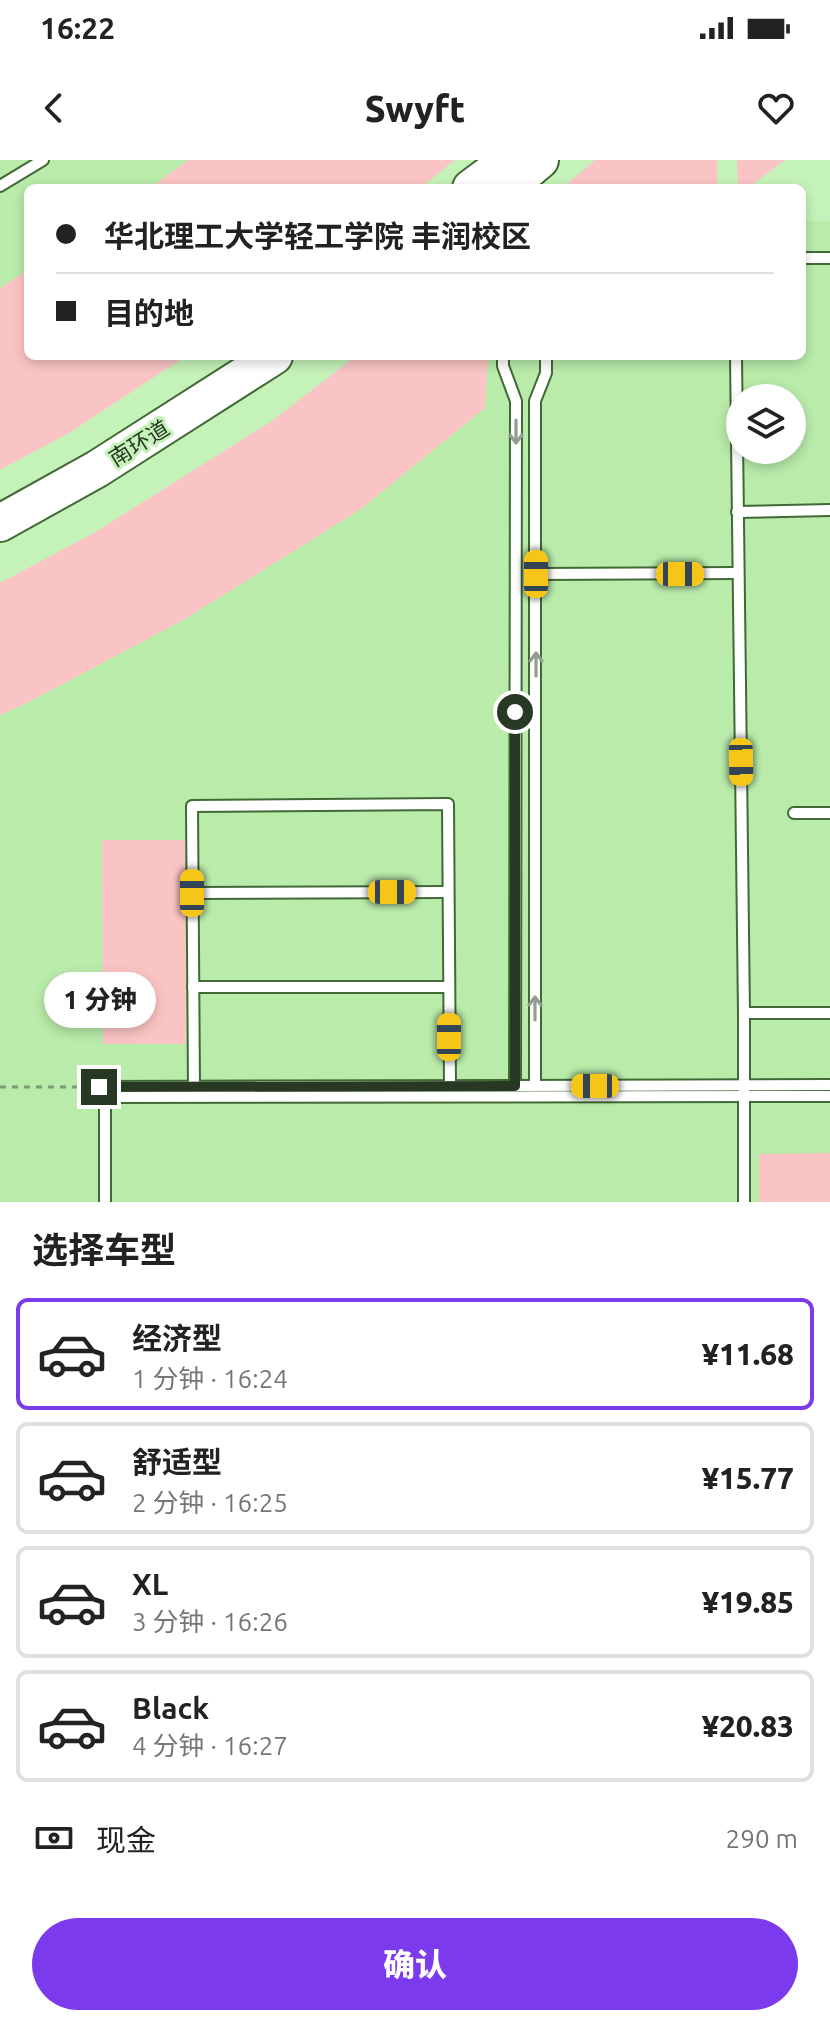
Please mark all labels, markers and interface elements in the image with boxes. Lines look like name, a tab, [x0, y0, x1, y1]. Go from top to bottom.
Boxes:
text: 16:22	[40, 11, 115, 45]
icon: back	[32, 86, 76, 130]
icon: heart	[754, 86, 798, 130]
text: Swyft	[365, 88, 465, 129]
text: 华北理工大学轻工学院 丰润校区	[104, 219, 531, 253]
text: 目的地	[104, 296, 194, 330]
map controls	[726, 384, 806, 464]
button: layers	[726, 384, 806, 464]
street label: 南环道	[104, 414, 173, 471]
one-way arrow	[508, 418, 524, 445]
car	[524, 550, 548, 598]
car	[656, 562, 704, 586]
one-way arrow	[528, 651, 544, 678]
route start	[497, 694, 533, 730]
car	[729, 738, 753, 786]
car	[180, 869, 204, 917]
car	[368, 880, 416, 904]
callout: 1 分钟	[43, 971, 155, 1027]
text: 1 分钟	[64, 985, 136, 1014]
one-way arrow	[527, 995, 543, 1022]
car	[437, 1013, 461, 1061]
route end	[81, 1069, 117, 1105]
car	[571, 1074, 619, 1098]
text: 选择车型	[32, 1229, 176, 1270]
icon: car	[36, 1318, 108, 1390]
text: 经济型	[132, 1321, 222, 1355]
text: ¥11.68	[702, 1337, 794, 1371]
text: 1 分钟 · 16:24	[132, 1364, 288, 1393]
icon: car	[36, 1442, 108, 1514]
text: 舒适型	[132, 1445, 222, 1479]
text: ¥15.77	[702, 1461, 794, 1495]
text: 2 分钟 · 16:25	[132, 1488, 288, 1517]
icon: car	[36, 1566, 108, 1638]
text: XL	[132, 1567, 168, 1601]
text: ¥19.85	[702, 1585, 794, 1619]
text: 3 分钟 · 16:26	[132, 1607, 288, 1636]
icon: car	[36, 1690, 108, 1762]
text: Black	[132, 1691, 209, 1725]
text: ¥20.83	[702, 1709, 794, 1743]
text: 4 分钟 · 16:27	[132, 1731, 288, 1760]
icon: cash	[32, 1816, 76, 1860]
text: 现金	[96, 1823, 156, 1857]
text: 290 m	[726, 1824, 798, 1853]
button: 确认	[32, 1918, 798, 2010]

